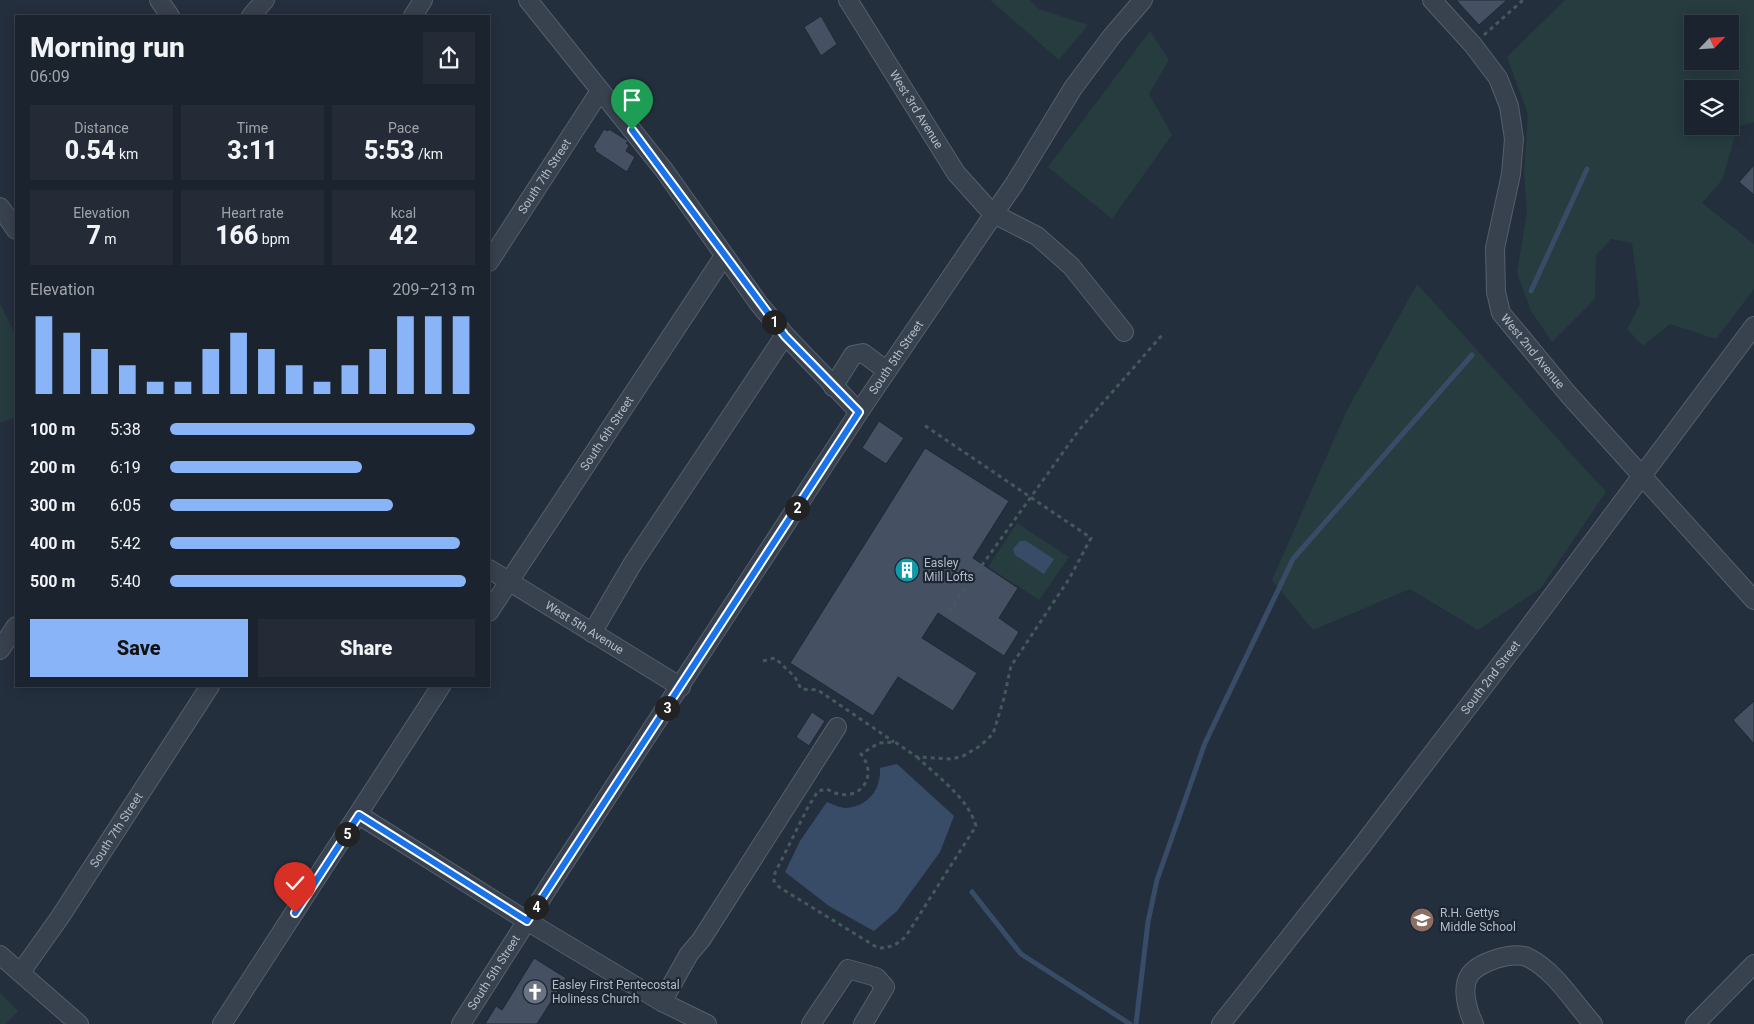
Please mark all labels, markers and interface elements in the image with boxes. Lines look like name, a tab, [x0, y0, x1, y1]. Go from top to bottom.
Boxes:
north arrow	[1684, 15, 1739, 70]
map controls	[1684, 15, 1739, 135]
text: Morning run	[30, 31, 185, 64]
button: share	[423, 32, 475, 84]
text: 06:09	[30, 67, 70, 86]
street label: West 3rd Avenue	[887, 68, 946, 151]
pin	[611, 79, 653, 130]
button: layers	[1684, 80, 1739, 135]
icon: arrive	[618, 86, 646, 114]
text: Distance	[74, 120, 129, 136]
text: Time	[237, 120, 268, 136]
text: Pace	[388, 120, 419, 136]
text: 0.54	[65, 136, 115, 165]
text: 3:11	[227, 136, 278, 165]
text: 5:53	[364, 136, 414, 165]
street label: South 7th Street	[515, 136, 574, 216]
text: km	[115, 146, 138, 162]
text: /km	[414, 146, 443, 162]
text: Elevation	[73, 205, 130, 221]
text: Heart rate	[221, 205, 284, 221]
text: kcal	[391, 205, 416, 221]
text: 7	[86, 221, 101, 250]
text: 166	[215, 221, 258, 250]
text: 42	[389, 221, 418, 250]
text: m	[101, 231, 117, 247]
text: bpm	[258, 231, 290, 247]
text: Elevation	[30, 280, 95, 299]
text: 209–213 m	[393, 280, 475, 299]
pin: 1	[762, 310, 786, 334]
street label: West 2nd Avenue	[1498, 311, 1568, 391]
text: 1	[770, 314, 779, 330]
street label: South 5th Street	[866, 318, 926, 397]
street label: South 6th Street	[577, 394, 636, 473]
text: 100 m	[30, 420, 75, 439]
text: 5:38	[110, 420, 141, 439]
text: 200 m	[30, 458, 75, 477]
text: 6:19	[110, 458, 141, 477]
text: 300 m	[30, 496, 75, 515]
text: 6:05	[110, 496, 141, 515]
pin: 2	[784, 496, 810, 520]
text: 2	[793, 500, 802, 516]
text: 400 m	[30, 534, 75, 553]
text: 5:42	[110, 534, 141, 553]
place label: Easley Mill Lofts	[924, 556, 974, 584]
building icon: Easley Mill Lofts	[894, 557, 920, 583]
text: 500 m	[30, 572, 75, 591]
text: 5:40	[110, 572, 141, 591]
street label: West 5th Avenue	[543, 598, 626, 657]
button: Save	[30, 619, 248, 677]
button: Share	[258, 619, 475, 677]
street label: South 2nd Street	[1458, 638, 1523, 717]
pin: 3	[654, 696, 680, 720]
text: 3	[663, 700, 672, 716]
street label: South 7th Street	[87, 790, 146, 870]
pin: 5	[334, 822, 360, 846]
text: 5	[343, 826, 352, 842]
pin	[274, 862, 316, 913]
icon: check	[281, 869, 309, 897]
pin: 4	[524, 894, 548, 920]
text: 4	[532, 899, 541, 915]
place label: R.H. Gettys Middle School	[1440, 906, 1516, 934]
school or university icon: R.H. Gettys Middle School	[1409, 907, 1435, 933]
street label: South 5th Street	[465, 933, 523, 1013]
place label: Easley First Pentecostal Holiness Church	[552, 978, 680, 1006]
church icon: Easley First Pentecostal Holiness Church	[522, 979, 548, 1005]

